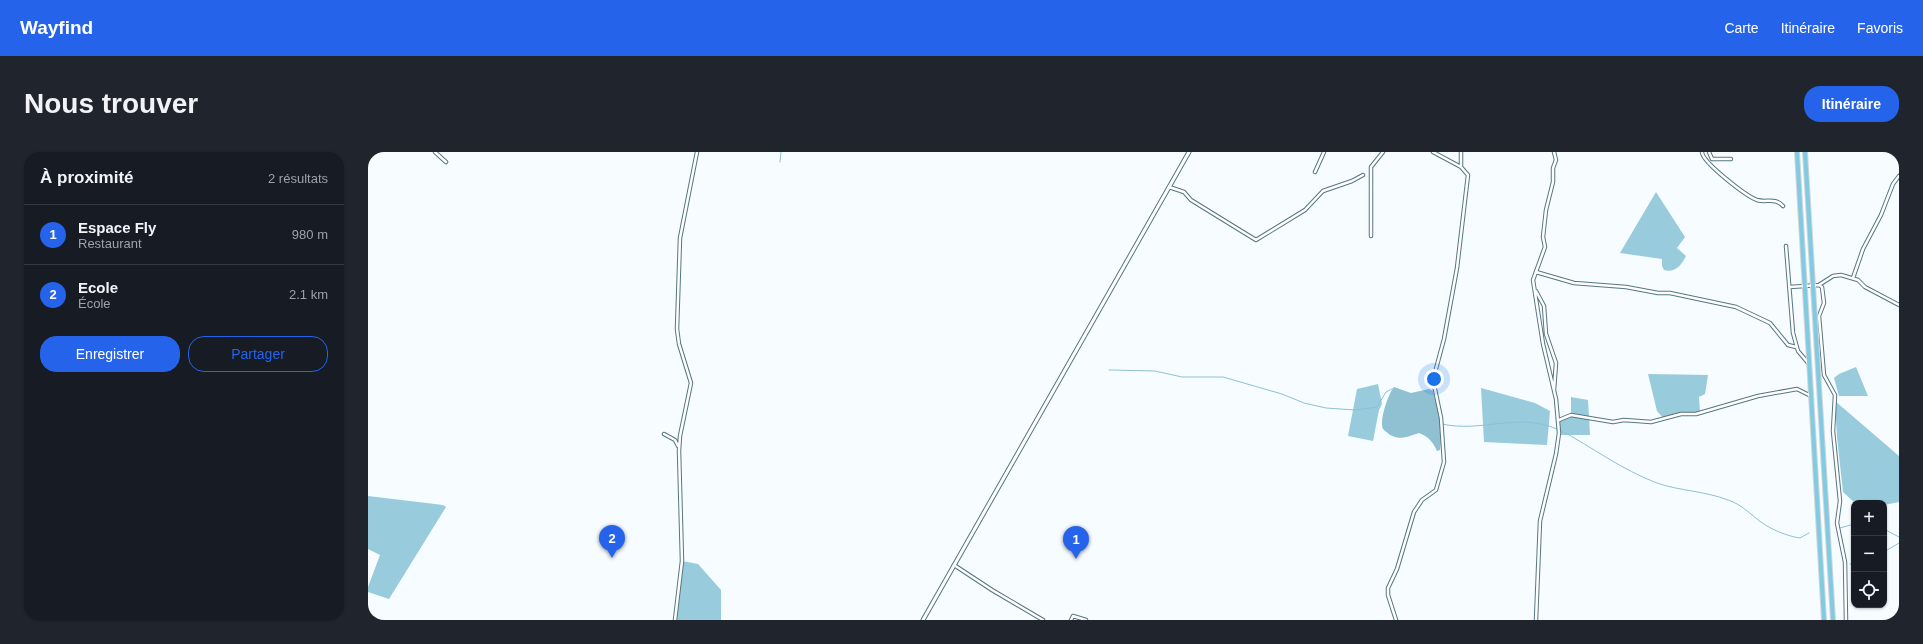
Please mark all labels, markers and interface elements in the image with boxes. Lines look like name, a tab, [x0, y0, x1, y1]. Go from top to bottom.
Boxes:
text: Wayfind	[20, 17, 93, 38]
text: Carte	[1724, 20, 1759, 36]
text: Itinéraire	[1781, 20, 1835, 36]
text: Favoris	[1857, 20, 1903, 36]
button: Itinéraire	[1804, 86, 1899, 122]
text: Nous trouver	[24, 88, 198, 119]
text: À proximité	[40, 168, 134, 187]
text: 2 résultats	[268, 171, 328, 186]
text: Espace Fly	[78, 219, 156, 236]
text: 1	[49, 227, 57, 242]
text: 980 m	[292, 227, 328, 242]
text: Restaurant	[78, 236, 142, 251]
text: Ecole	[78, 279, 118, 296]
text: 2	[49, 287, 57, 302]
text: 2.1 km	[289, 287, 328, 302]
text: École	[78, 296, 111, 311]
button: Enregistrer	[40, 336, 180, 372]
button: Partager	[188, 336, 328, 372]
your location	[1424, 369, 1444, 389]
map controls	[1851, 500, 1887, 608]
button: +	[1851, 500, 1887, 536]
pin: 2	[599, 525, 625, 558]
pin: 1	[1063, 526, 1089, 559]
button: −	[1851, 536, 1887, 572]
button: locate	[1851, 572, 1887, 608]

